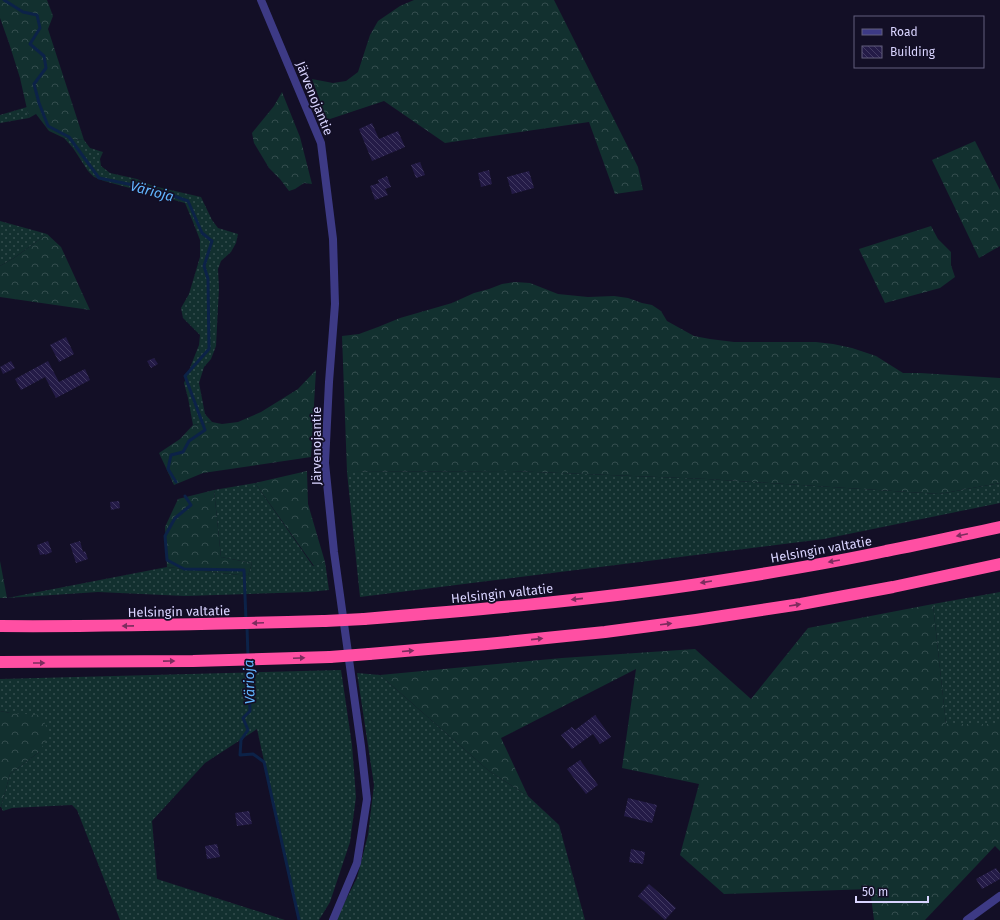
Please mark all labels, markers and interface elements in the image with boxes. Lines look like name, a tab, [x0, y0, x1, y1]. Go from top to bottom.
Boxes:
legend	[854, 16, 984, 68]
text: Road	[890, 25, 918, 39]
text: Building	[890, 45, 936, 59]
street label: Järvenojantie	[293, 59, 336, 137]
water label: Värioja	[128, 178, 176, 205]
street label: Järvenojantie	[309, 407, 324, 485]
street label: Helsingin valtatie	[769, 533, 873, 566]
one-way arrow	[956, 533, 968, 539]
one-way arrow	[828, 558, 841, 564]
one-way arrow	[700, 580, 712, 586]
street label: Helsingin valtatie	[450, 581, 554, 606]
one-way arrow	[571, 596, 583, 602]
one-way arrow	[789, 601, 801, 607]
street label: Helsingin valtatie	[128, 603, 230, 620]
one-way arrow	[251, 620, 264, 626]
one-way arrow	[660, 621, 673, 627]
one-way arrow	[121, 623, 134, 629]
one-way arrow	[531, 636, 543, 642]
one-way arrow	[402, 648, 414, 654]
one-way arrow	[293, 654, 305, 661]
one-way arrow	[163, 658, 175, 665]
one-way arrow	[33, 659, 45, 666]
water label: Värioja	[240, 659, 259, 705]
scale bar	[856, 878, 928, 904]
text: 50 m	[862, 885, 888, 899]

